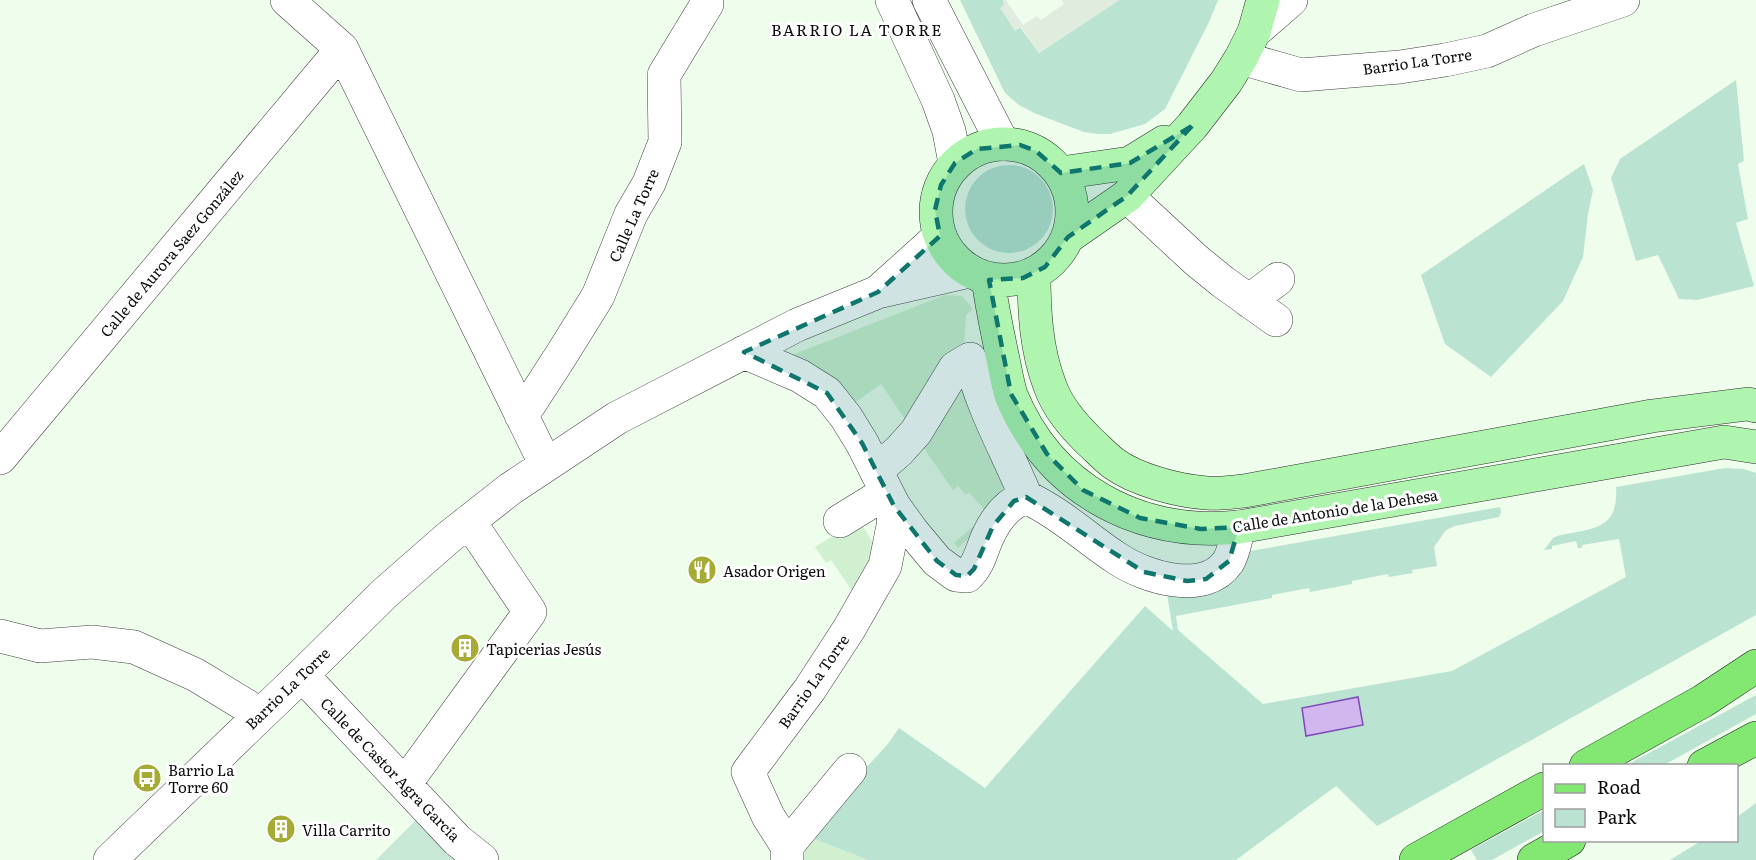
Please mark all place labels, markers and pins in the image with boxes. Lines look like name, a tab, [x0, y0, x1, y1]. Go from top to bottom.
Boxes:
restaurant icon: Asador Origen	[686, 554, 718, 586]
place label: Asador Origen	[723, 559, 826, 582]
building icon: Tapicerias Jesús	[449, 632, 481, 664]
place label: Tapicerias Jesús	[486, 637, 602, 660]
place label: Barrio La Torre 60	[168, 758, 235, 798]
bus stop icon: Barrio La Torre 60	[131, 762, 163, 794]
building icon: Villa Carrito	[265, 813, 297, 845]
place label: Villa Carrito	[302, 818, 391, 841]

